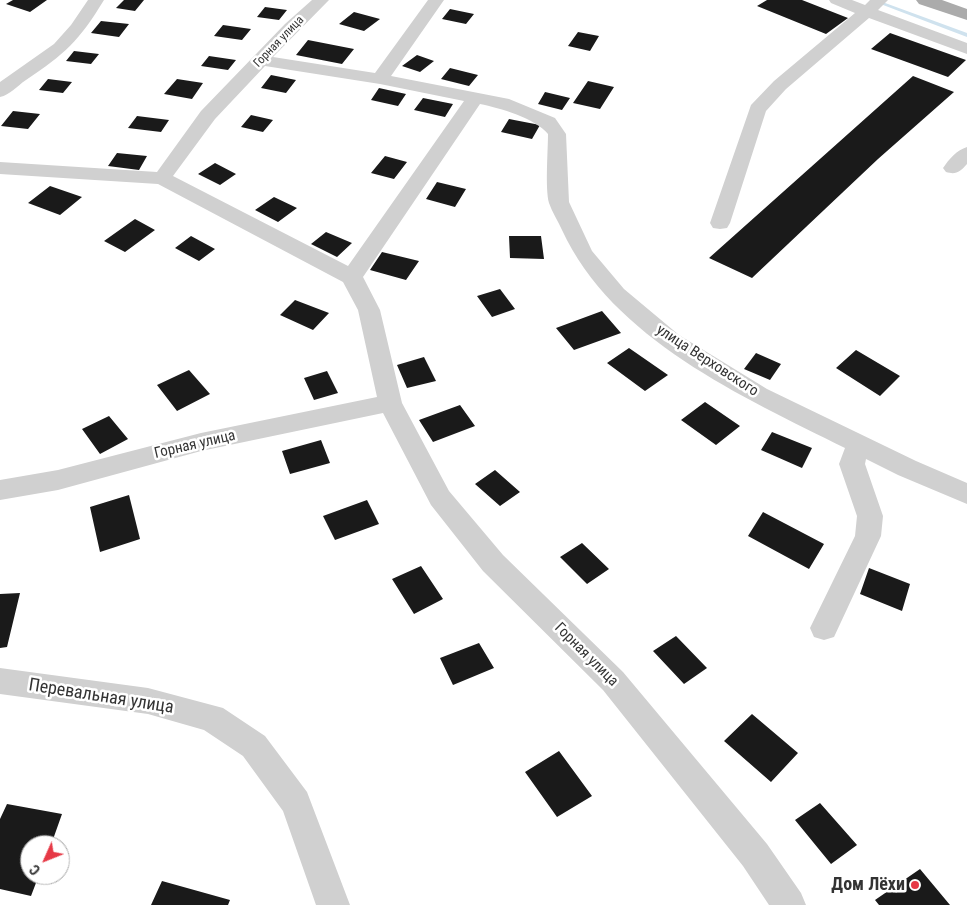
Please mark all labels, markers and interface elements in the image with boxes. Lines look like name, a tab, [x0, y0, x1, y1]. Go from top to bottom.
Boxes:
street label: Горная улица	[251, 13, 307, 71]
street label: улица Верховского	[653, 321, 761, 401]
street label: Горная улица	[153, 427, 237, 463]
street label: Горная улица	[550, 619, 622, 691]
street label: Перевальная улица	[27, 675, 175, 719]
north arrow	[20, 835, 70, 885]
text: С	[26, 861, 43, 878]
place label: Дом Лёхи	[831, 874, 905, 896]
marker: Дом Лёхи	[909, 879, 921, 891]

